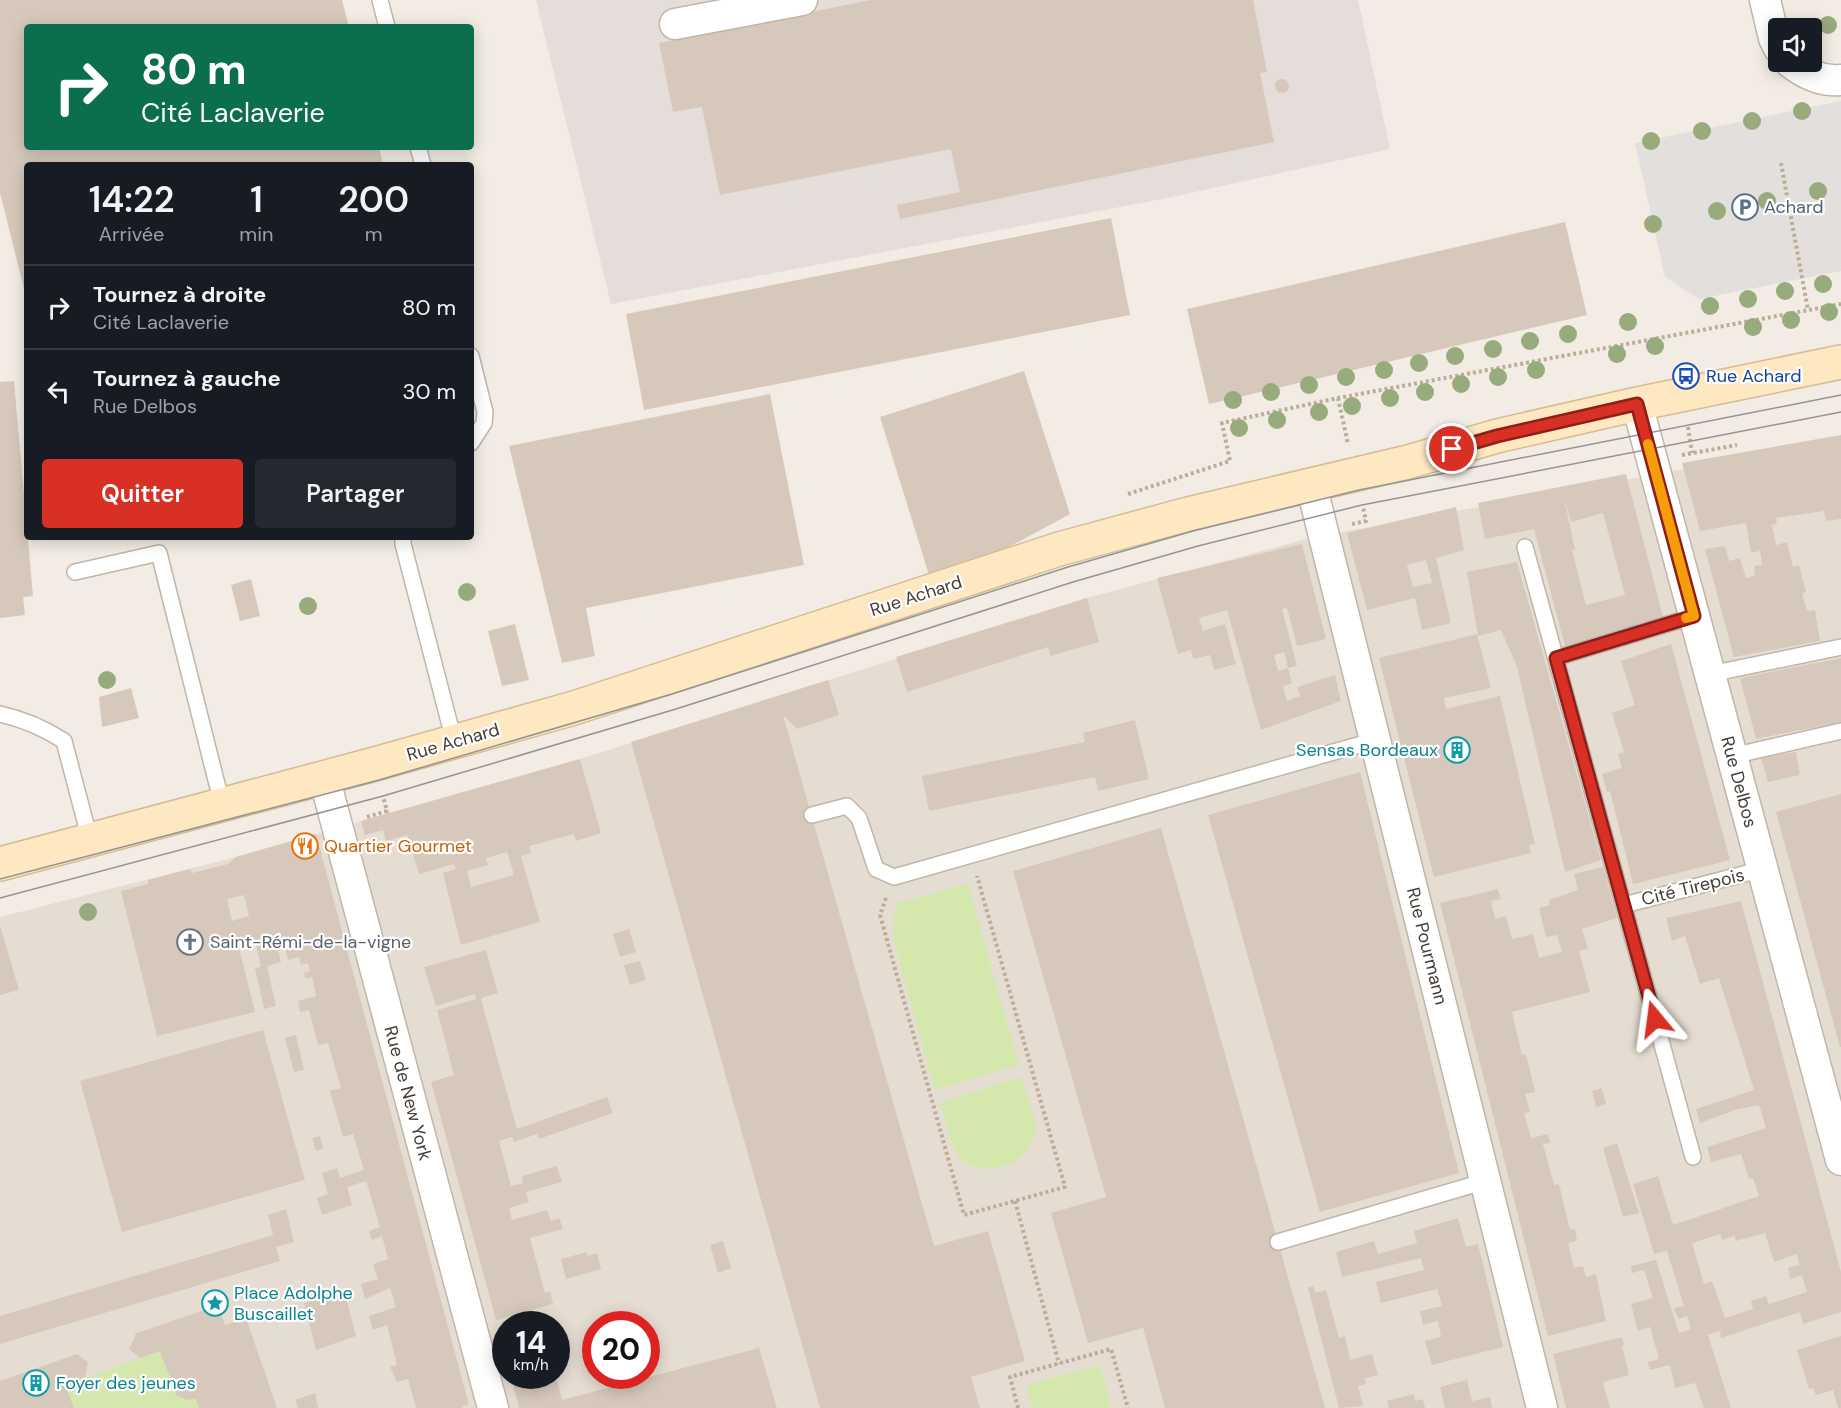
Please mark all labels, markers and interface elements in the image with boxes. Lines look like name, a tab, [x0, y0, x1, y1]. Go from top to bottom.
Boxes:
map controls	[1768, 18, 1822, 72]
button: sound	[1768, 18, 1822, 72]
text: 80 m	[141, 42, 247, 97]
icon: right	[42, 48, 120, 126]
text: Cité Laclaverie	[141, 95, 325, 130]
text: 14:22	[89, 176, 175, 223]
text: 1	[250, 176, 263, 223]
text: 200	[338, 176, 409, 223]
parking icon: Achard	[1730, 192, 1760, 222]
place label: Achard	[1764, 195, 1824, 219]
text: Arrivée	[99, 221, 164, 247]
text: min	[239, 221, 273, 247]
text: m	[365, 221, 383, 247]
text: Tournez à droite	[93, 280, 266, 309]
icon: right	[42, 291, 75, 324]
text: 80 m	[402, 293, 456, 322]
text: Cité Laclaverie	[93, 309, 229, 335]
bus stop icon: Rue Achard	[1671, 361, 1701, 391]
text: Tournez à gauche	[93, 364, 281, 393]
place label: Rue Achard	[1706, 364, 1802, 388]
icon: left	[42, 375, 75, 408]
text: 30 m	[402, 377, 456, 406]
text: Rue Delbos	[93, 393, 197, 419]
pin	[1426, 423, 1477, 474]
icon: arrive	[1435, 432, 1468, 465]
button: Quitter	[42, 459, 243, 528]
button: Partager	[255, 459, 456, 528]
street label: Rue Achard	[867, 570, 965, 622]
street label: Rue Achard	[404, 717, 502, 767]
street label: Rue Delbos	[1715, 734, 1763, 830]
building icon: Sensas Bordeaux	[1442, 735, 1472, 765]
place label: Sensas Bordeaux	[1296, 738, 1438, 762]
restaurant icon: Quartier Gourmet	[290, 831, 320, 861]
place label: Quartier Gourmet	[324, 834, 472, 858]
street label: Cité Tirepois	[1639, 863, 1747, 911]
street label: Rue Pourmann	[1401, 885, 1453, 1007]
church icon: Saint-Rémi-de-la-vigne	[175, 927, 205, 957]
place label: Saint-Rémi-de-la-vigne	[210, 930, 411, 954]
position arrow	[1623, 987, 1687, 1051]
street label: Rue de New York	[378, 1023, 438, 1163]
place label: Place Adolphe Buscaillet	[234, 1281, 353, 1326]
place icon: Place Adolphe Buscaillet	[200, 1288, 230, 1318]
speed limit sign: 20	[582, 1311, 660, 1389]
text: 14	[516, 1323, 546, 1362]
text: km/h	[513, 1355, 549, 1375]
building icon: Foyer des jeunes	[21, 1368, 51, 1398]
place label: Foyer des jeunes	[56, 1371, 196, 1395]

